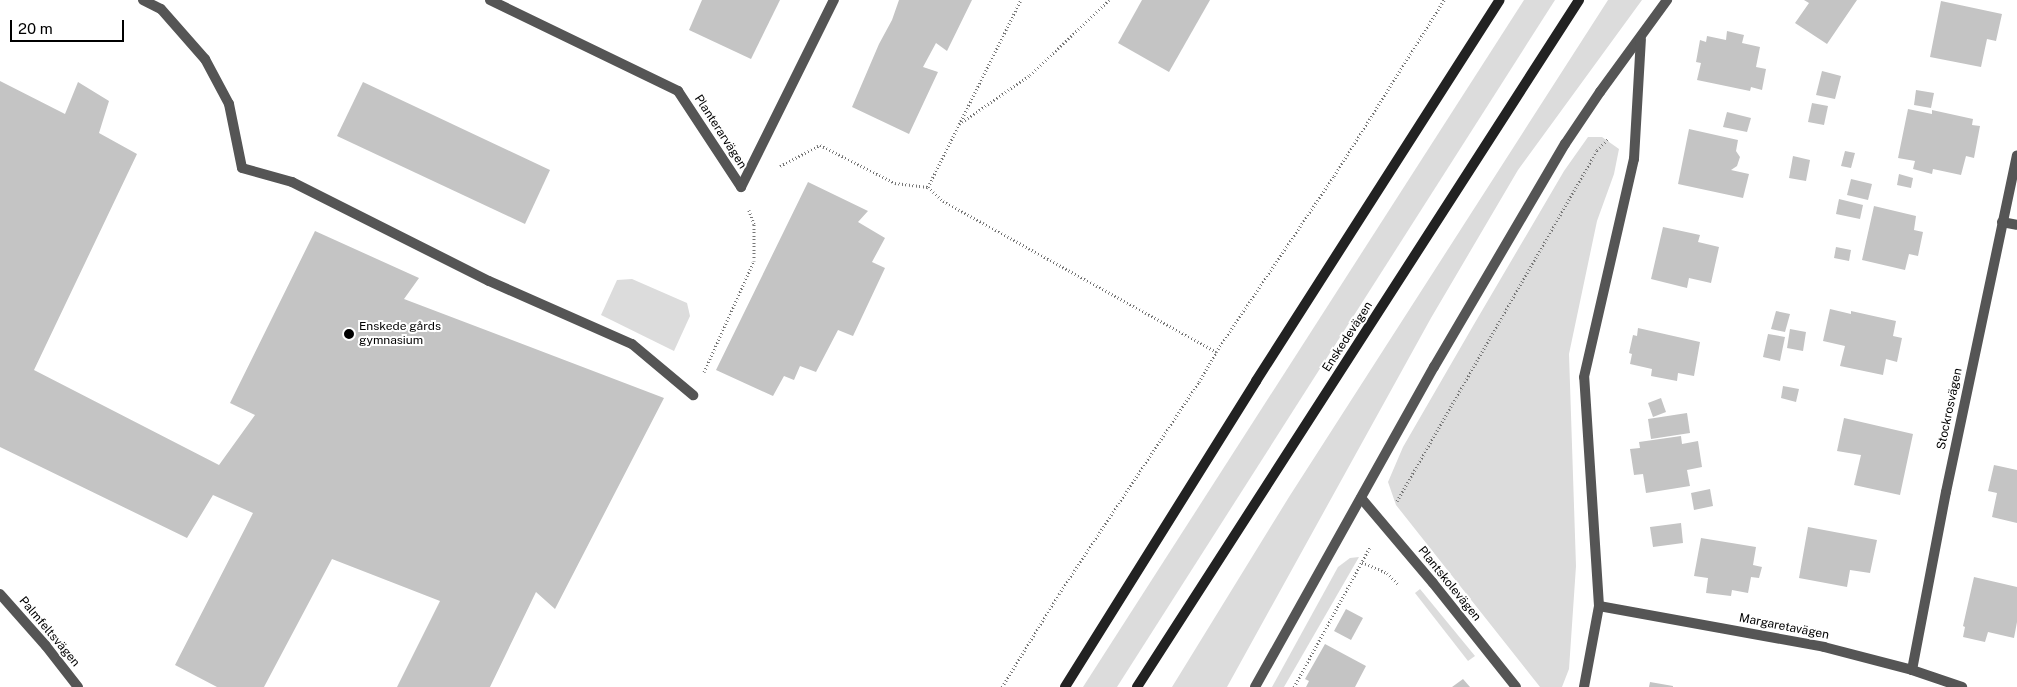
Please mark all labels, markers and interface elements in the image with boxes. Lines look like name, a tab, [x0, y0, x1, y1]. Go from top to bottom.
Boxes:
scale bar	[12, 10, 126, 42]
text: 20 m	[18, 20, 53, 37]
street label: Planterarvägen	[691, 92, 749, 172]
street label: Enskedevägen	[1320, 299, 1376, 375]
place label: Enskede gårds gymnasium	[359, 320, 441, 348]
marker: Enskede gårds gymnasium	[343, 328, 355, 340]
street label: Stockrosvägen	[1934, 367, 1966, 451]
street label: Plantskolevägen	[1414, 544, 1484, 624]
street label: Palmfeltsvägen	[16, 594, 82, 670]
street label: Margaretavägen	[1738, 611, 1830, 643]

